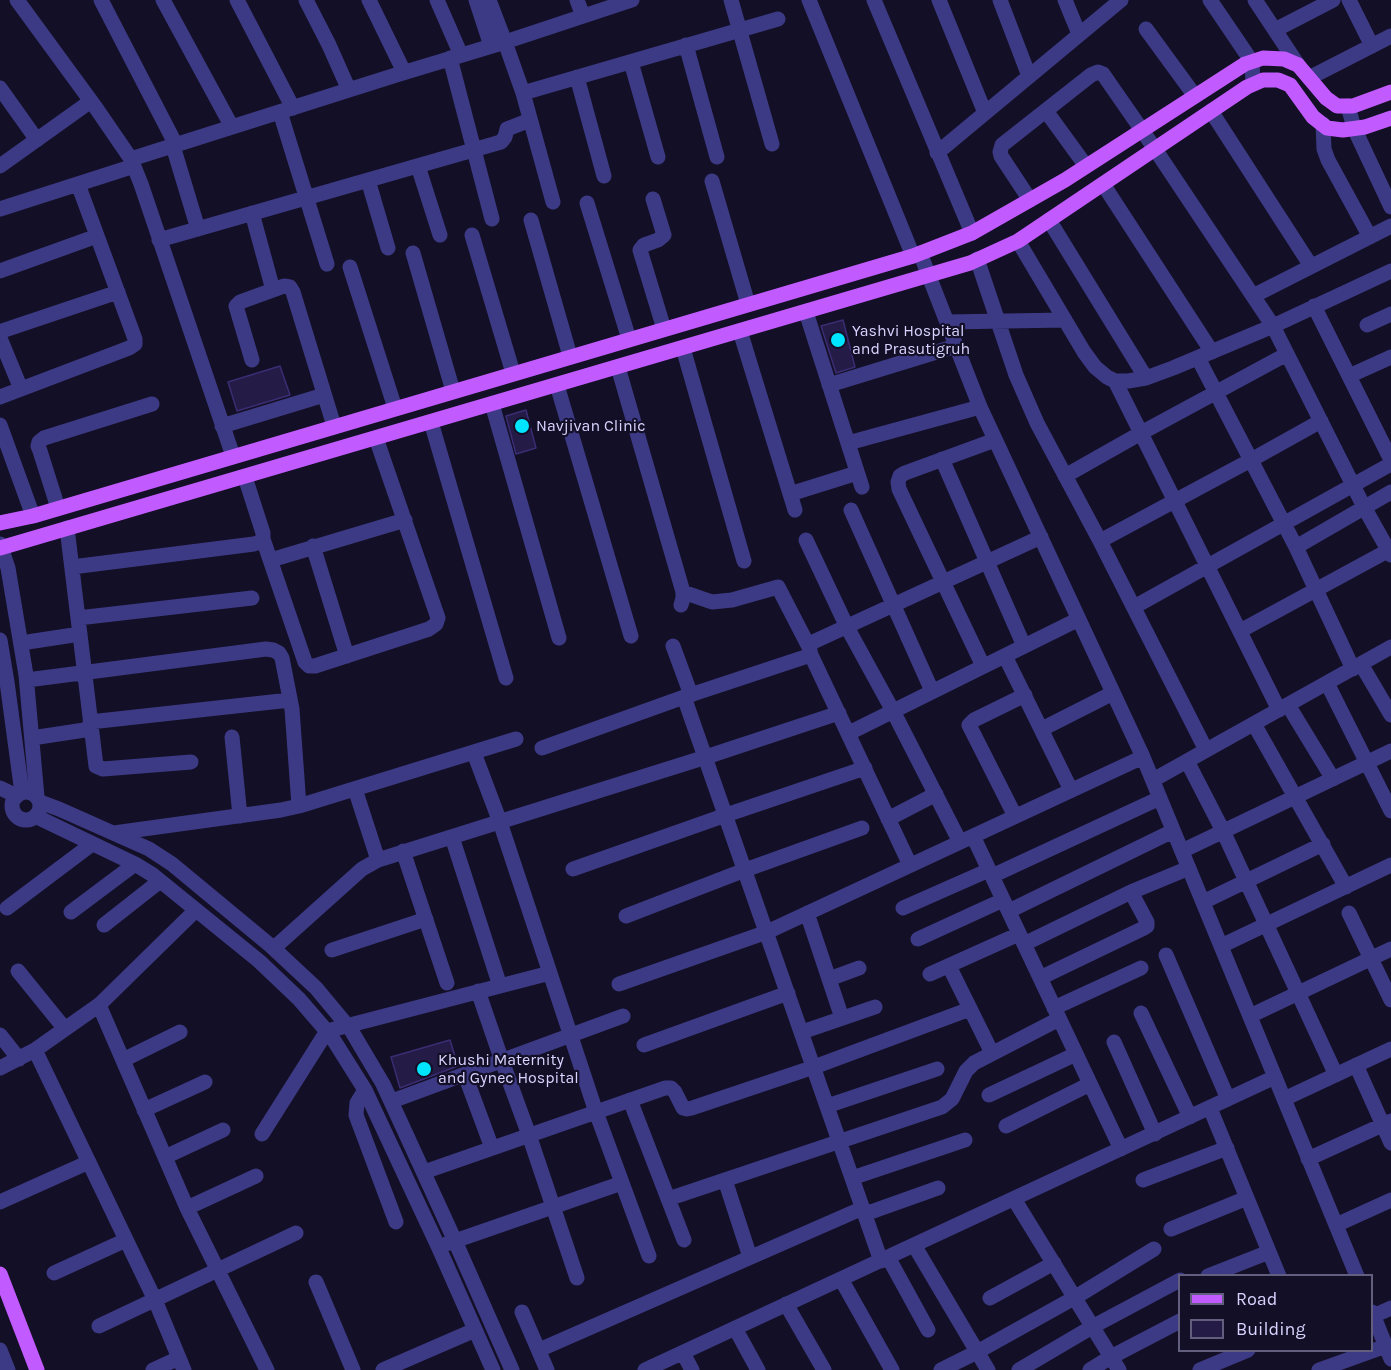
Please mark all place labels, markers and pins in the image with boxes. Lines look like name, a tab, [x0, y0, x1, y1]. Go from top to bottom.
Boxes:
place label: Yashvi Hospital and Prasutigruh	[852, 321, 970, 359]
marker: Yashvi Hospital and Prasutigruh	[829, 331, 847, 349]
place label: Navjivan Clinic	[536, 416, 646, 436]
marker: Navjivan Clinic	[513, 417, 531, 435]
place label: Khushi Maternity and Gynec Hospital	[438, 1050, 579, 1088]
marker: Khushi Maternity and Gynec Hospital	[415, 1060, 433, 1078]

